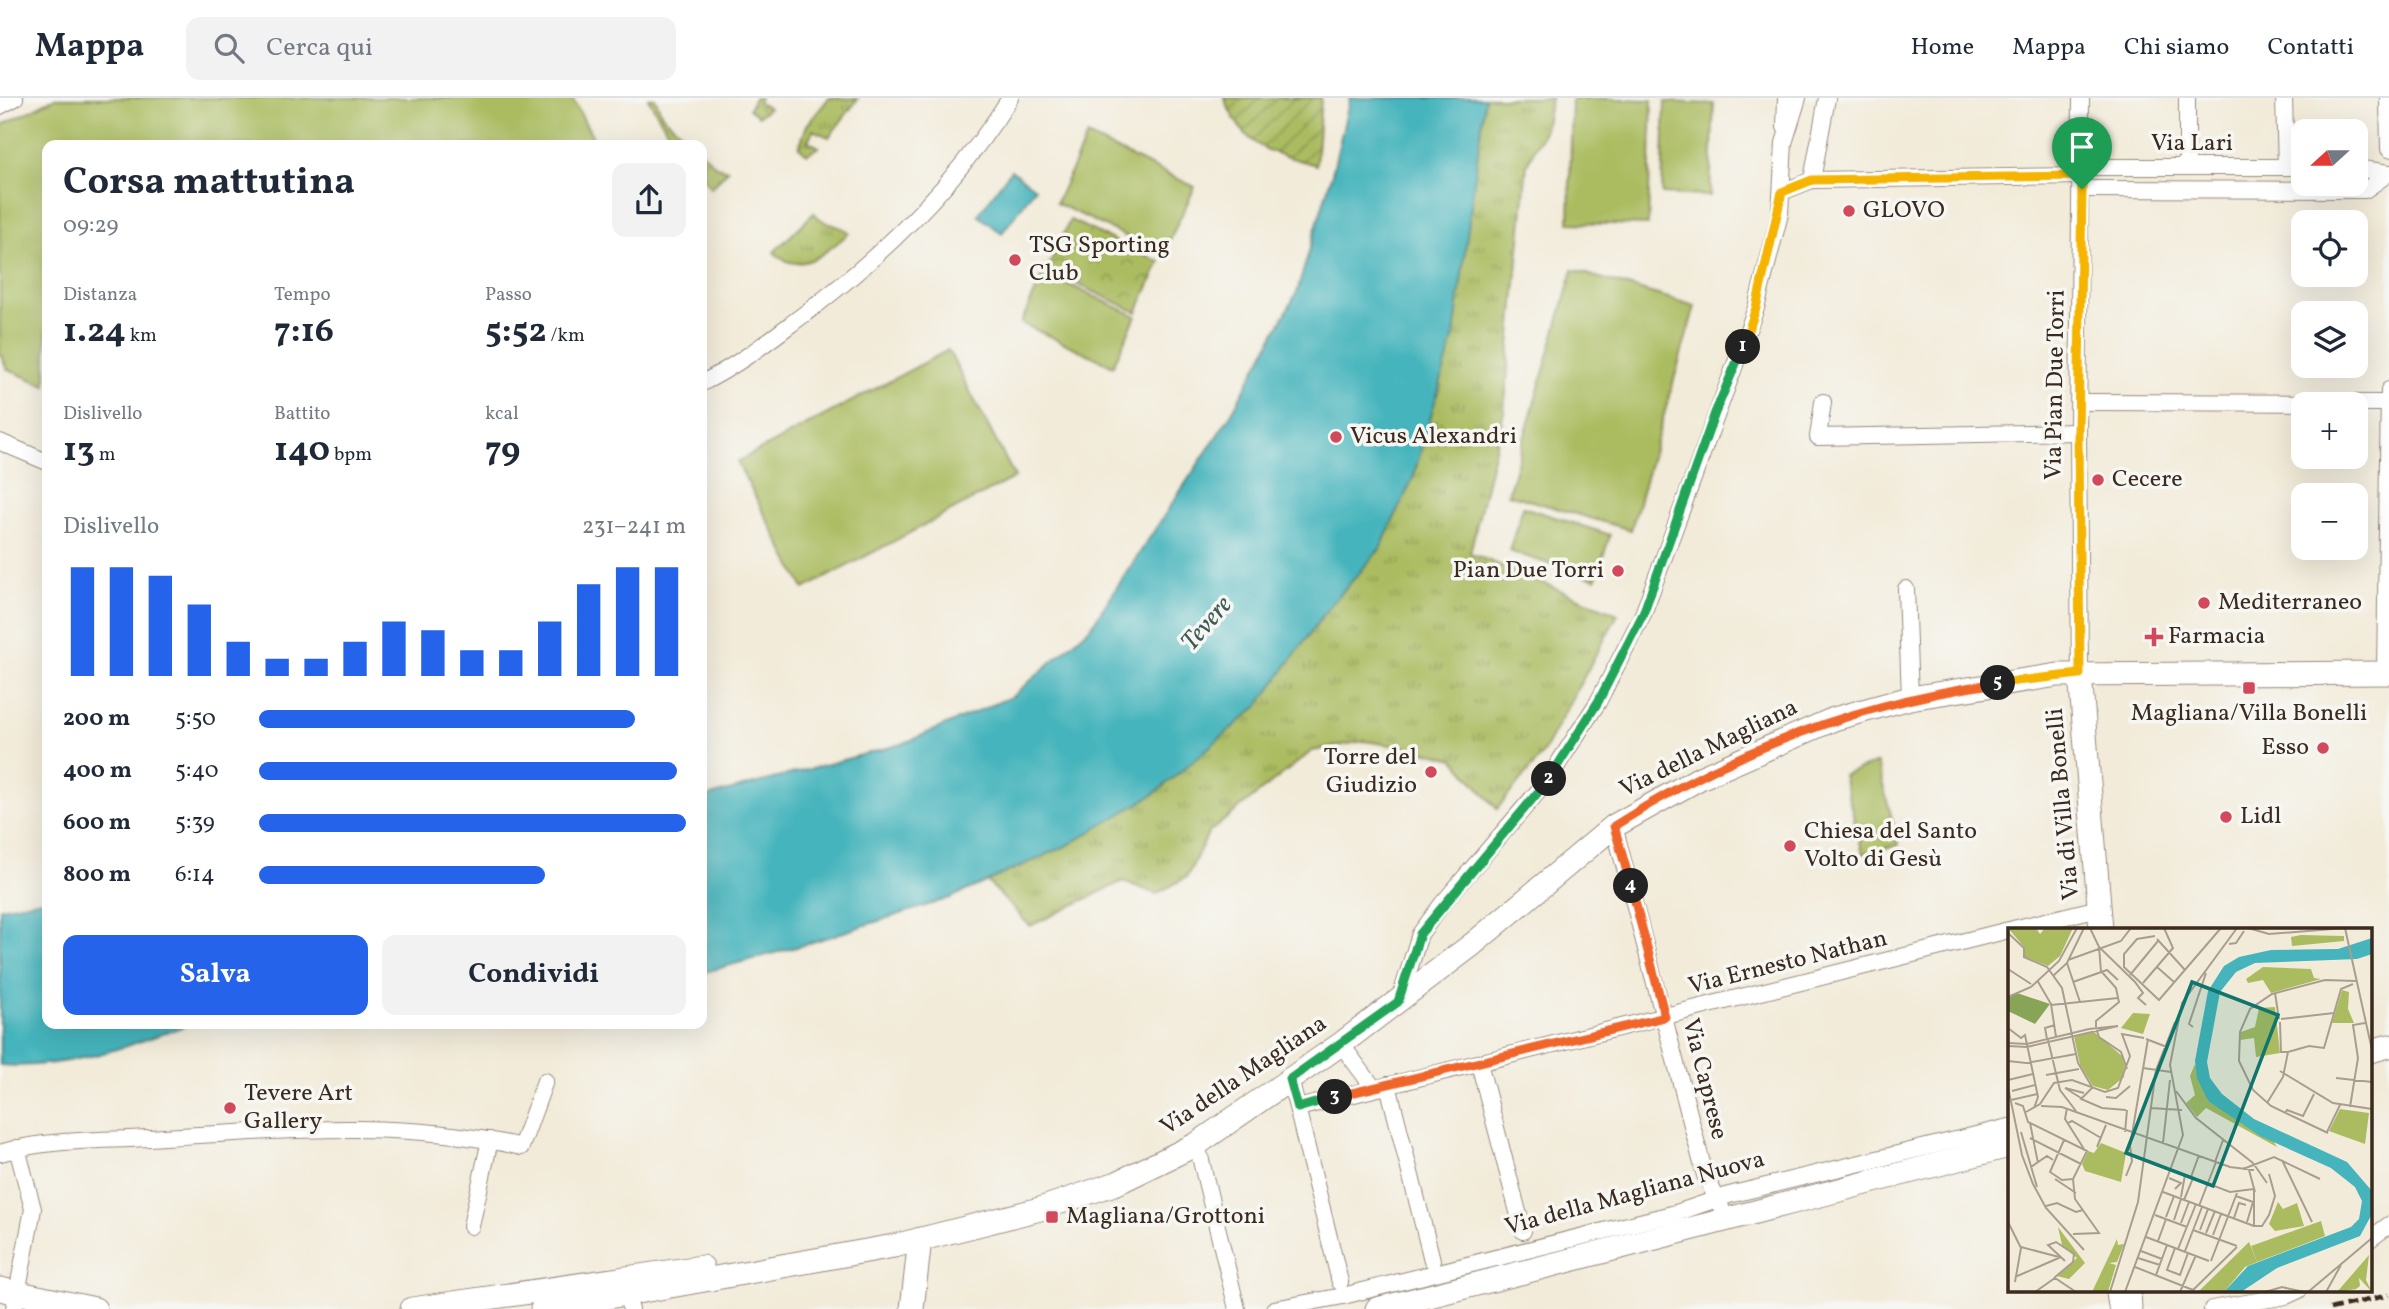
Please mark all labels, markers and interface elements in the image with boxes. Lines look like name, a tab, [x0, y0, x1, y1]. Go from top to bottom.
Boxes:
search box	[186, 17, 676, 80]
text: Mappa	[35, 25, 144, 71]
icon: search	[210, 29, 248, 67]
text: Cerca qui	[266, 30, 373, 66]
text: Home	[1911, 31, 1974, 65]
text: Mappa	[2012, 31, 2086, 65]
text: Chi siamo	[2124, 31, 2229, 65]
text: Contatti	[2267, 31, 2354, 65]
pin	[2052, 117, 2112, 189]
north arrow	[2291, 119, 2368, 196]
map controls	[2291, 119, 2368, 560]
street label: Via Lari	[2151, 127, 2233, 161]
icon: arrive	[2063, 128, 2101, 166]
text: Corsa mattutina	[63, 157, 355, 210]
button: share	[612, 163, 686, 237]
place label: GLOVO	[1863, 194, 1945, 228]
marker: GLOVO	[1841, 203, 1857, 219]
text: 09:29	[63, 210, 118, 242]
button: locate	[2291, 210, 2368, 287]
place label: TSG Sporting Club	[1029, 229, 1170, 291]
marker: TSG Sporting Club	[1007, 252, 1023, 268]
text: Distanza	[63, 282, 137, 308]
text: Tempo	[274, 282, 331, 308]
text: Passo	[485, 282, 532, 308]
street label: Via Pian Due Torri	[2037, 289, 2075, 481]
button: layers	[2291, 301, 2368, 378]
text: 1.24	[63, 308, 126, 356]
text: 7:16	[274, 308, 334, 356]
text: 5:52	[485, 308, 547, 356]
text: km	[126, 323, 157, 349]
text: /km	[547, 323, 585, 349]
pin: 1	[1726, 330, 1760, 364]
text: 1	[1739, 333, 1746, 359]
button: +	[2291, 392, 2368, 469]
text: Dislivello	[63, 401, 142, 427]
text: Battito	[274, 401, 330, 427]
text: kcal	[485, 401, 519, 427]
place label: Vicus Alexandri	[1350, 420, 1517, 454]
text: 13	[63, 427, 95, 475]
text: 140	[274, 427, 330, 475]
text: 79	[485, 427, 520, 475]
marker: Vicus Alexandri	[1328, 429, 1344, 445]
text: m	[95, 442, 116, 468]
text: bpm	[330, 442, 372, 468]
place label: Cecere	[2112, 463, 2183, 497]
marker: Cecere	[2090, 472, 2106, 488]
button: −	[2291, 483, 2368, 560]
text: Dislivello	[63, 511, 159, 543]
text: 231–241 m	[582, 511, 686, 543]
place label: Pian Due Torri	[1453, 554, 1604, 588]
marker: Pian Due Torri	[1610, 563, 1626, 579]
place label: Mediterraneo	[2218, 586, 2362, 620]
water label: Tevere	[1173, 588, 1241, 659]
marker: Mediterraneo	[2196, 595, 2212, 611]
place label: Farmacia	[2168, 620, 2265, 654]
marker: Farmacia	[2146, 629, 2162, 645]
pin: 5	[1980, 666, 2016, 700]
text: 5	[1993, 669, 2002, 695]
marker: Magliana/Villa Bonelli	[2241, 680, 2257, 696]
street label: Via della Magliana	[1614, 691, 1804, 807]
place label: Magliana/Villa Bonelli	[2131, 697, 2367, 731]
text: 200 m	[63, 703, 130, 735]
text: 5:50	[175, 703, 216, 735]
street label: Via di Villa Bonelli	[2039, 707, 2089, 901]
place label: Esso	[2261, 731, 2309, 765]
marker: Esso	[2315, 740, 2331, 756]
place label: Torre del Giudizio	[1323, 741, 1417, 803]
text: 400 m	[63, 755, 132, 787]
text: 5:40	[175, 755, 219, 787]
pin: 2	[1532, 762, 1566, 796]
marker: Torre del Giudizio	[1423, 764, 1439, 780]
text: 2	[1544, 765, 1553, 791]
place label: Lidl	[2240, 800, 2281, 834]
text: 600 m	[63, 807, 131, 839]
text: 5:39	[175, 807, 215, 839]
marker: Lidl	[2218, 809, 2234, 825]
place label: Chiesa del Santo Volto di Gesù	[1804, 815, 1977, 877]
marker: Chiesa del Santo Volto di Gesù	[1782, 838, 1798, 854]
text: 800 m	[63, 859, 131, 891]
text: 6:14	[175, 859, 215, 891]
pin: 4	[1614, 868, 1648, 904]
text: 4	[1625, 872, 1636, 898]
street label: Via Ernesto Nathan	[1685, 922, 1891, 1004]
inset map	[2008, 928, 2372, 1292]
button: Salva	[63, 935, 368, 1015]
button: Condividi	[382, 935, 686, 1015]
street label: Via della Magliana	[1154, 1008, 1334, 1144]
street label: Via Caprese	[1673, 1015, 1735, 1143]
place label: Tevere Art Gallery	[244, 1077, 353, 1139]
pin: 3	[1318, 1080, 1352, 1114]
text: 3	[1330, 1083, 1339, 1109]
marker: Tevere Art Gallery	[222, 1100, 238, 1116]
street label: Via della Magliana Nuova	[1501, 1143, 1769, 1245]
place label: Magliana/Grottoni	[1066, 1200, 1265, 1234]
marker: Magliana/Grottoni	[1044, 1209, 1060, 1225]

